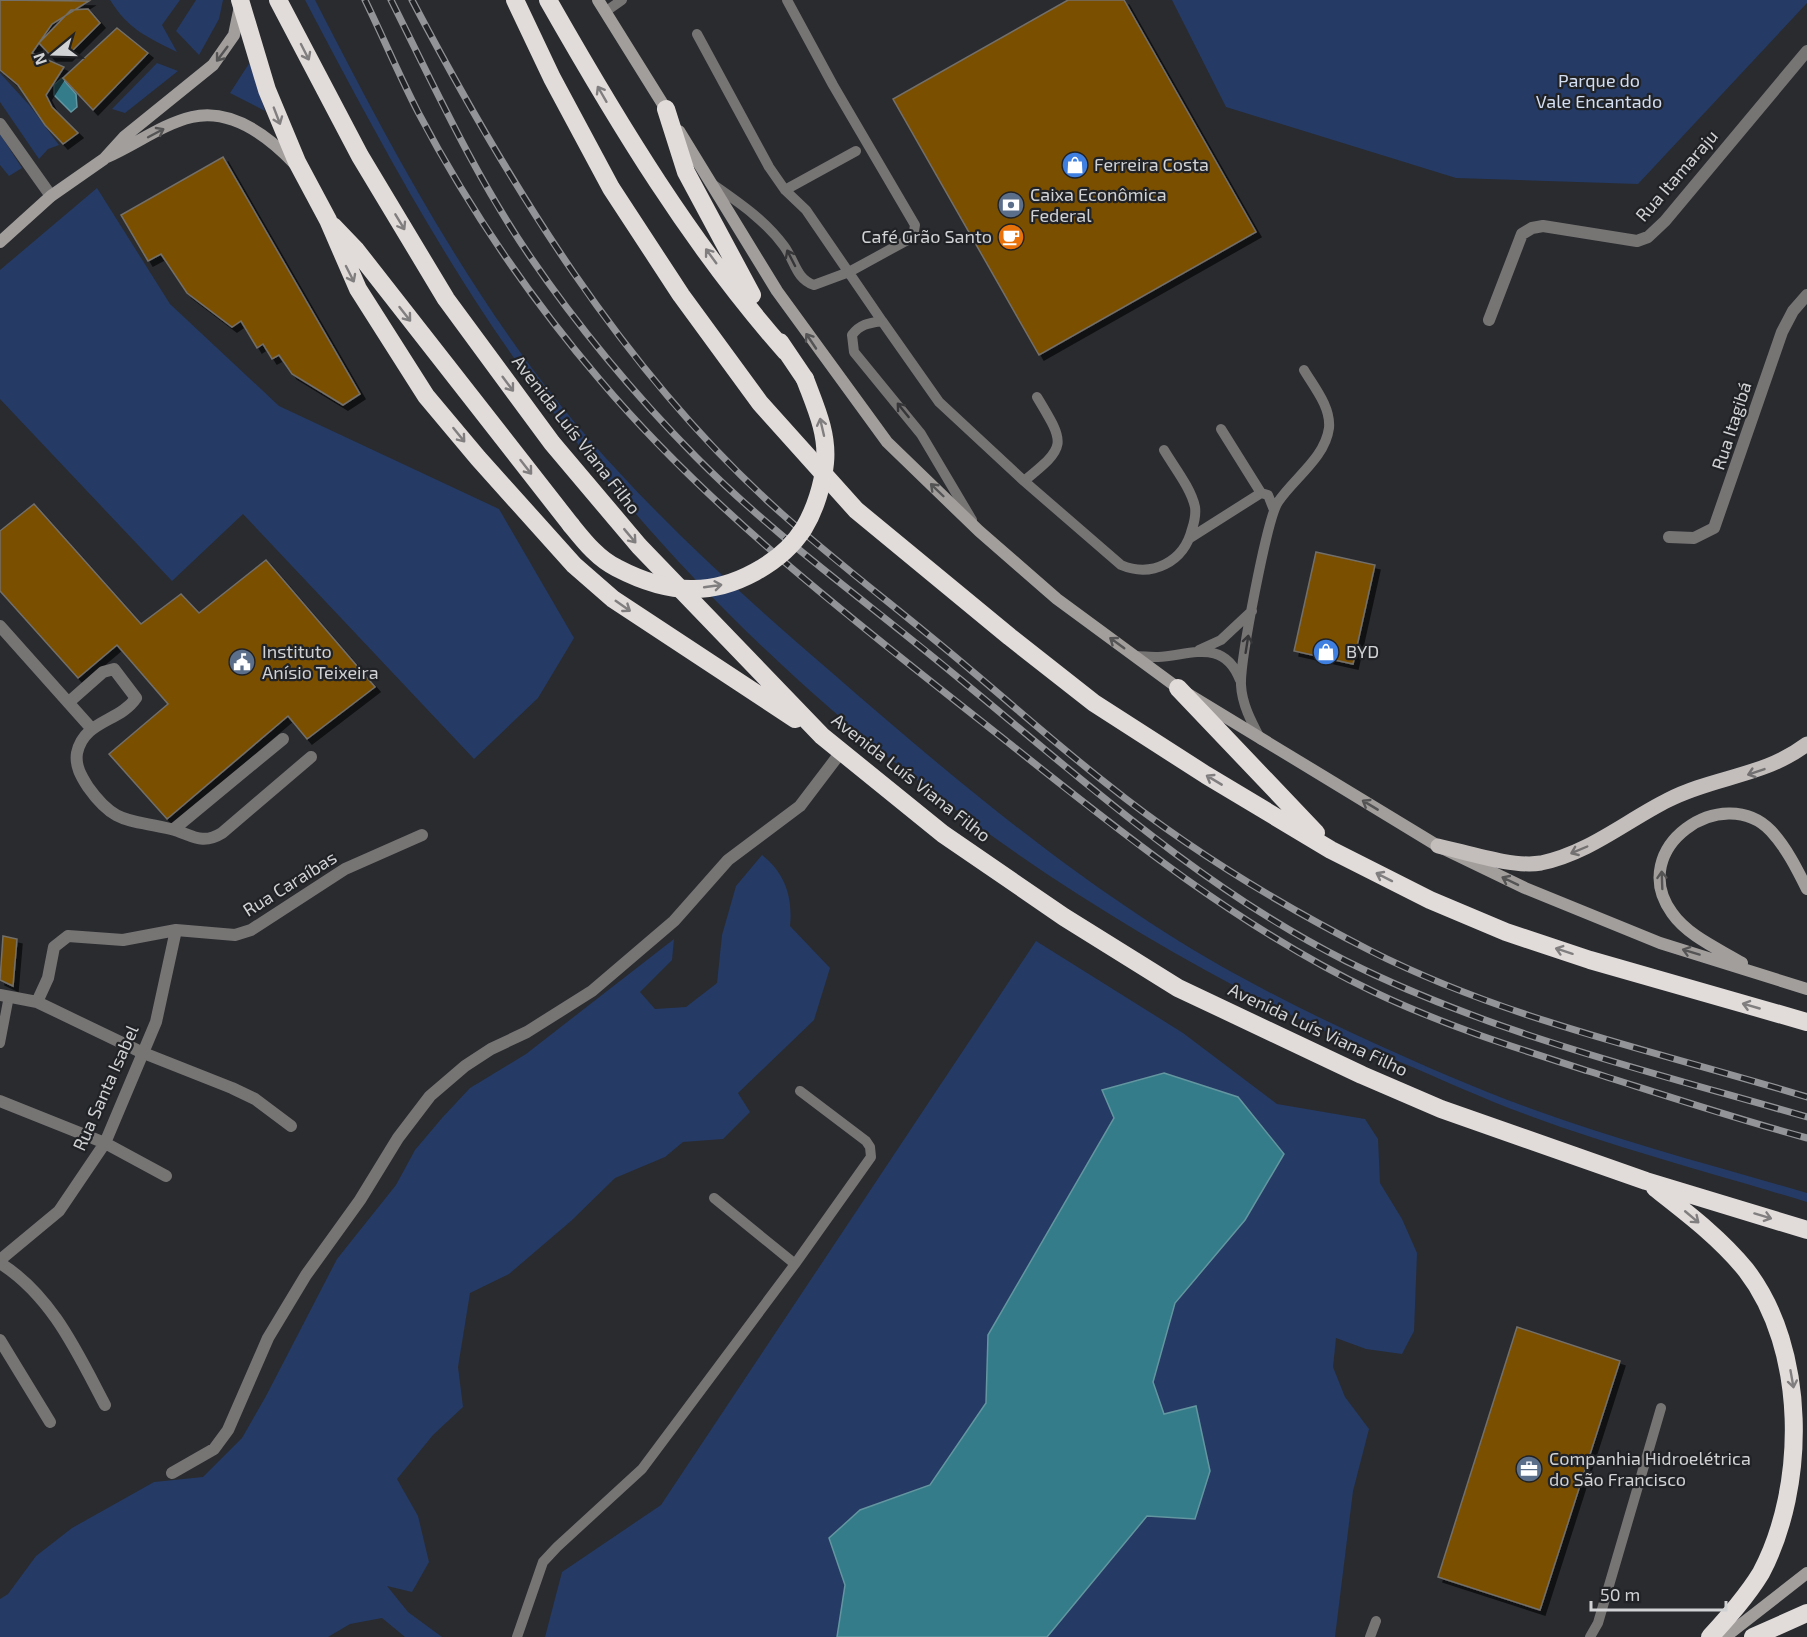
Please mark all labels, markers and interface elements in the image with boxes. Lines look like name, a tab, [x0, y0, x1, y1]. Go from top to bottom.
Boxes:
north arrow	[24, 24, 84, 84]
one-way arrow	[299, 43, 311, 60]
one-way arrow	[216, 46, 228, 62]
text: N	[28, 50, 50, 68]
park label: Parque do Vale Encantado	[1536, 69, 1662, 112]
one-way arrow	[596, 86, 608, 103]
one-way arrow	[272, 106, 283, 125]
street label: Rua Itamaraju	[1630, 125, 1722, 226]
one-way arrow	[146, 127, 164, 138]
shop icon: Ferreira Costa	[1060, 150, 1090, 180]
place label: Ferreira Costa	[1094, 153, 1209, 175]
place label: Caixa Econômica Federal	[1030, 183, 1167, 226]
bank icon: Caixa Econômica Federal	[996, 190, 1026, 220]
one-way arrow	[394, 213, 406, 230]
cafe icon: Café Grão Santo	[996, 222, 1026, 252]
place label: Café Grão Santo	[861, 225, 992, 247]
one-way arrow	[705, 248, 717, 264]
one-way arrow	[785, 250, 797, 267]
one-way arrow	[345, 265, 357, 283]
one-way arrow	[398, 305, 411, 321]
one-way arrow	[805, 334, 817, 350]
street label: Avenida Luís Viana Filho	[508, 351, 646, 518]
one-way arrow	[502, 376, 515, 392]
street label: Rua Itagibá	[1706, 379, 1756, 473]
one-way arrow	[896, 403, 909, 419]
one-way arrow	[815, 418, 827, 437]
one-way arrow	[452, 427, 466, 442]
one-way arrow	[519, 459, 532, 475]
one-way arrow	[929, 483, 944, 497]
one-way arrow	[624, 528, 637, 544]
one-way arrow	[702, 581, 722, 592]
one-way arrow	[614, 600, 630, 612]
one-way arrow	[1241, 635, 1252, 655]
one-way arrow	[1110, 637, 1126, 649]
shop icon: BYD	[1311, 637, 1341, 667]
place label: Instituto Anísio Teixeira	[262, 640, 379, 683]
place label: BYD	[1346, 640, 1379, 662]
public building icon: Instituto Anísio Teixeira	[227, 647, 257, 677]
street label: Avenida Luís Viana Filho	[828, 708, 995, 846]
one-way arrow	[1747, 767, 1766, 778]
one-way arrow	[1206, 774, 1223, 786]
one-way arrow	[1362, 799, 1379, 811]
one-way arrow	[1570, 845, 1588, 856]
street label: Rua Caraíbas	[239, 846, 340, 921]
one-way arrow	[1375, 870, 1393, 882]
one-way arrow	[1656, 870, 1667, 890]
one-way arrow	[1501, 874, 1519, 886]
one-way arrow	[1555, 945, 1574, 956]
one-way arrow	[1682, 946, 1701, 957]
street label: Avenida Luís Viana Filho	[1225, 978, 1412, 1080]
one-way arrow	[1742, 999, 1761, 1011]
street label: Rua Santa Isabel	[67, 1021, 143, 1154]
one-way arrow	[1684, 1211, 1700, 1224]
one-way arrow	[1753, 1211, 1772, 1222]
one-way arrow	[1787, 1368, 1798, 1388]
place label: Companhia Hidroelétrica do São Francisco	[1549, 1447, 1751, 1490]
office icon: Companhia Hidroelétrica do São Francisco	[1514, 1454, 1544, 1484]
scale bar	[1591, 1574, 1726, 1612]
text: 50 m	[1600, 1583, 1640, 1605]

